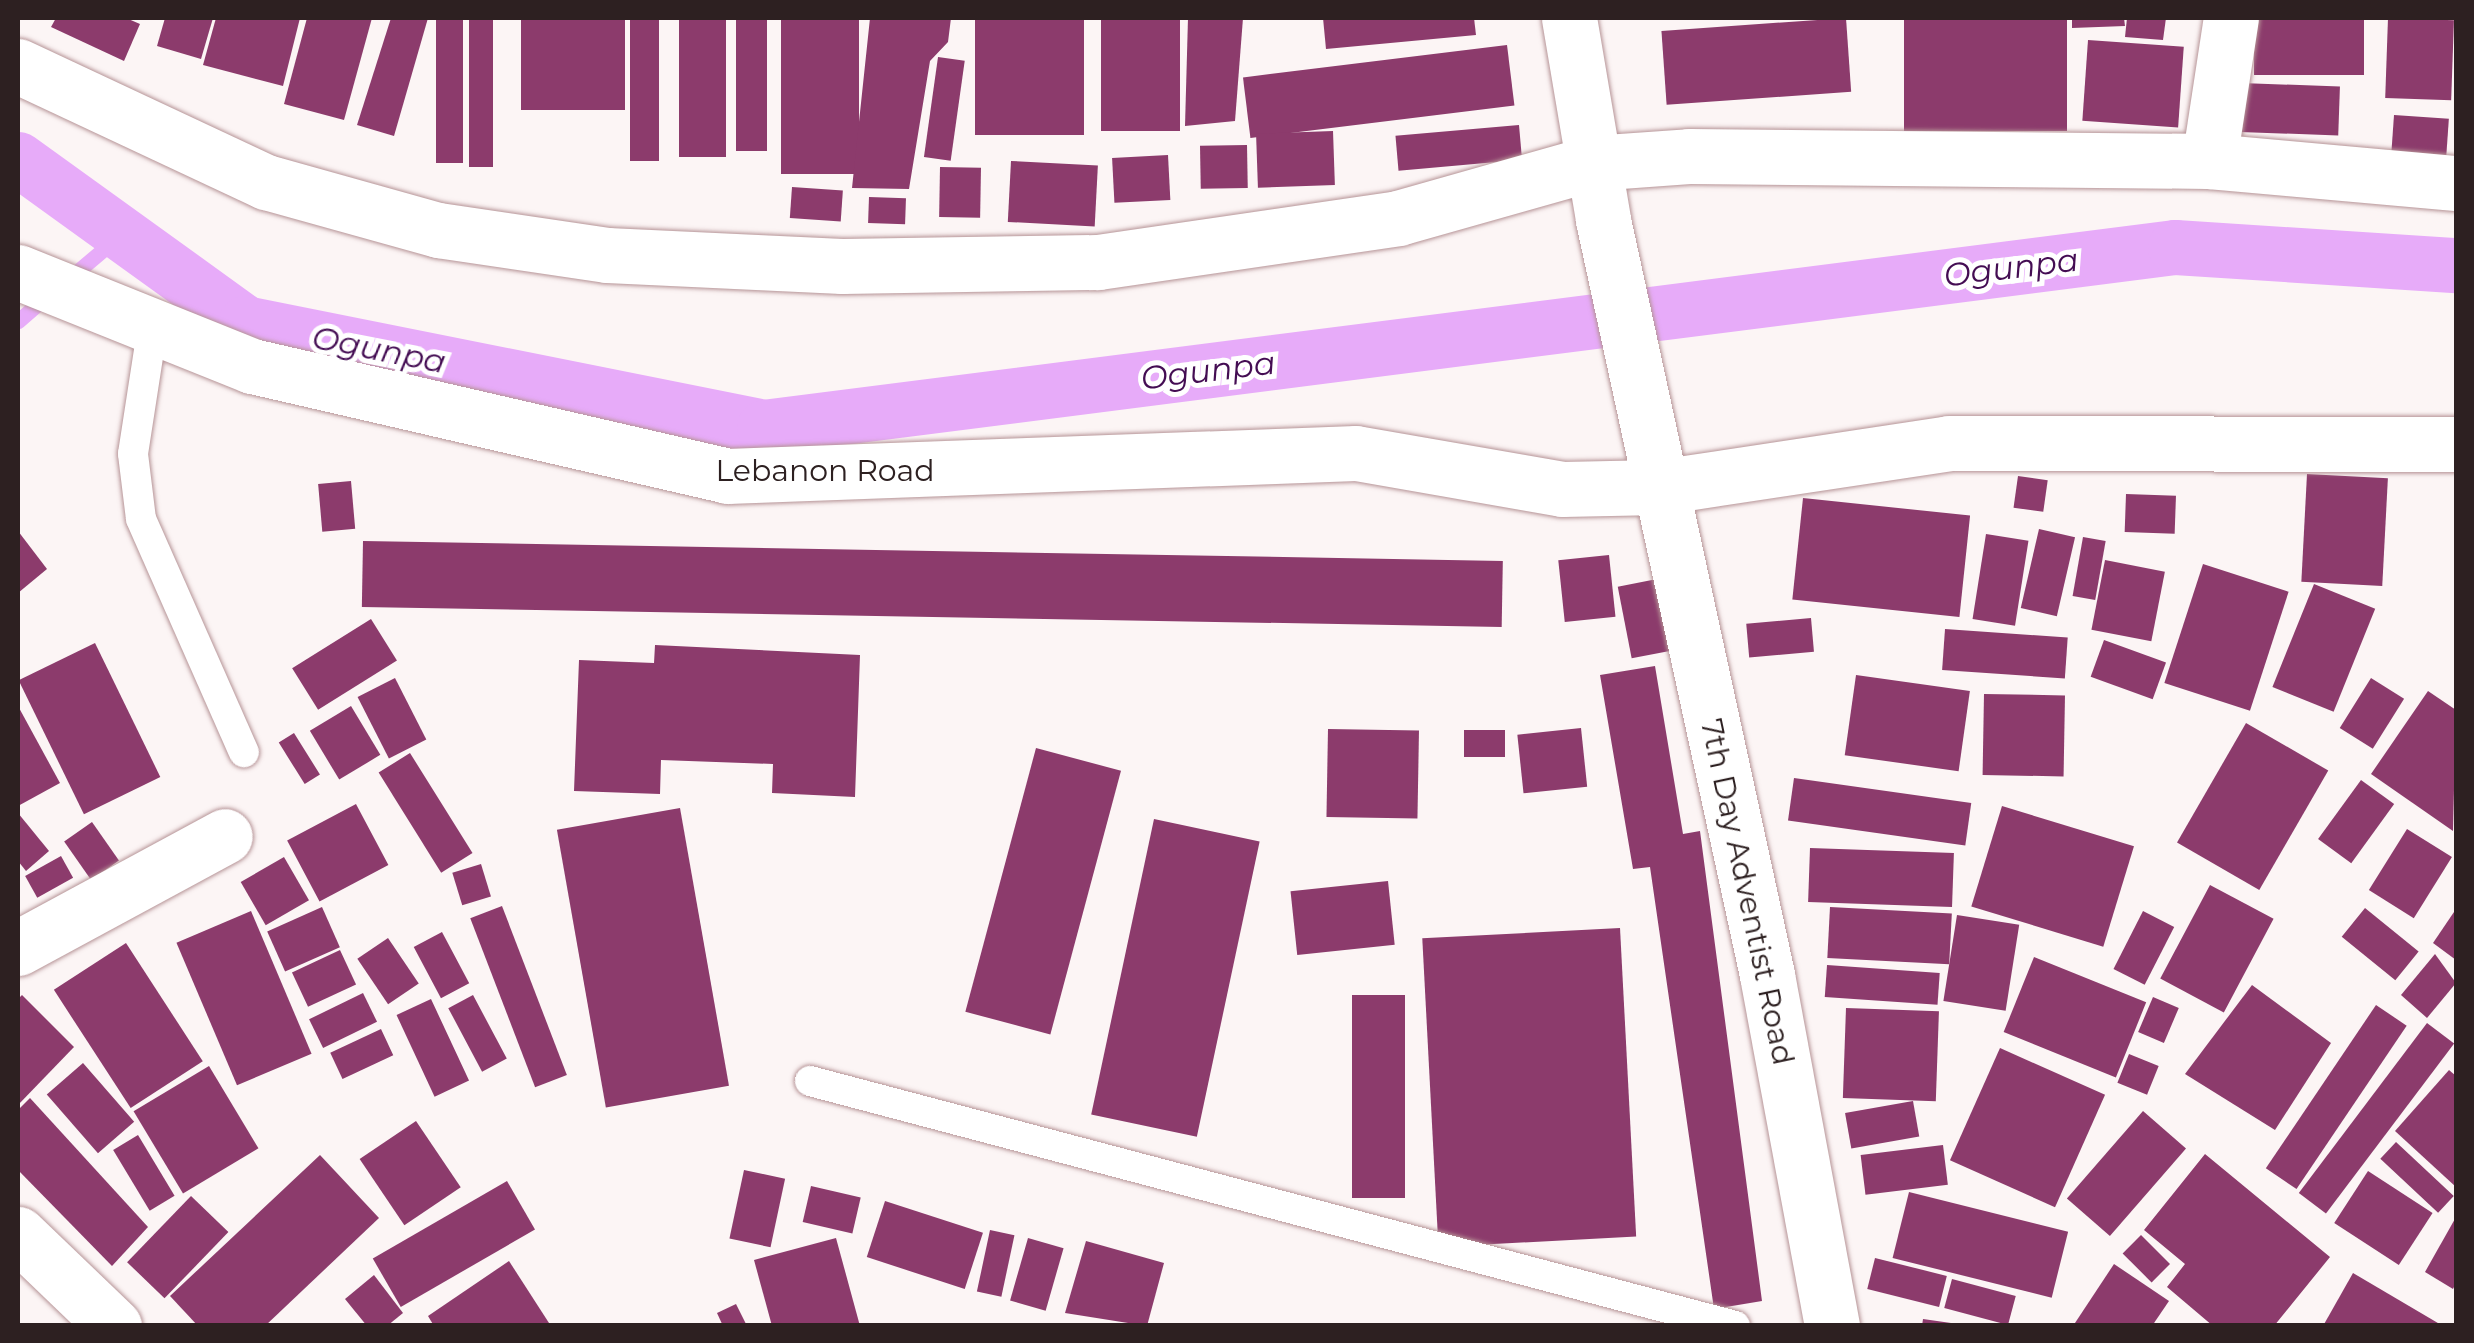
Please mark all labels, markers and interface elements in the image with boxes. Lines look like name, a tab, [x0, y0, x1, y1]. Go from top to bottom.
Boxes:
water label: Ogunpa	[1942, 241, 2080, 295]
water label: Ogunpa	[309, 318, 449, 382]
water label: Ogunpa	[1139, 344, 1277, 398]
street label: Lebanon Road	[715, 453, 935, 489]
street label: 7th Day Adventist Road	[1693, 716, 1801, 1068]

